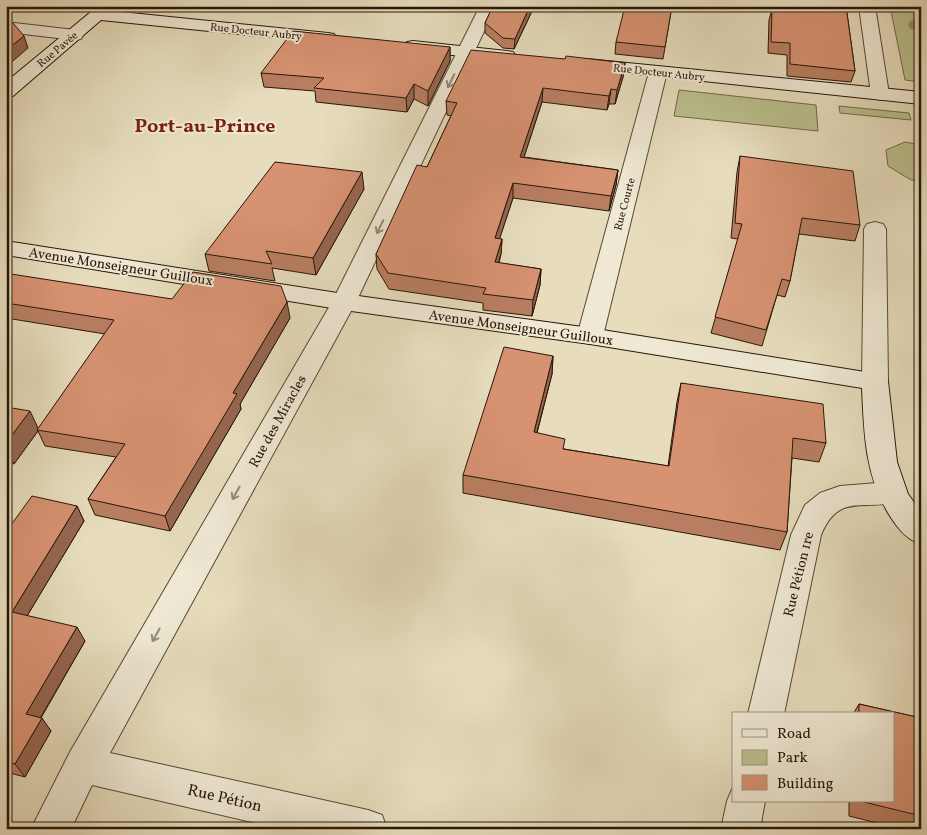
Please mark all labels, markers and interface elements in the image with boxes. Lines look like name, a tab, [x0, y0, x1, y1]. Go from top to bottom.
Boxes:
street label: Rue Docteur Aubry	[209, 20, 303, 45]
street label: Rue Pavée	[34, 29, 81, 72]
street label: Rue Docteur Aubry	[612, 61, 706, 86]
one-way arrow	[445, 73, 455, 88]
district label: Port-au-Prince	[135, 113, 276, 141]
street label: Rue Courte	[611, 176, 640, 232]
one-way arrow	[375, 219, 384, 234]
street label: Avenue Monseigneur Guilloux	[27, 244, 214, 291]
street label: Avenue Monseigneur Guilloux	[427, 306, 614, 351]
street label: Rue des Miracles	[245, 372, 312, 471]
one-way arrow	[231, 486, 241, 501]
street label: Rue Pétion 1re	[780, 529, 819, 619]
one-way arrow	[151, 627, 161, 642]
legend	[732, 712, 894, 802]
text: Road	[777, 724, 811, 745]
text: Park	[777, 748, 808, 769]
text: Building	[777, 774, 834, 795]
street label: Rue Pétion	[185, 780, 264, 818]

